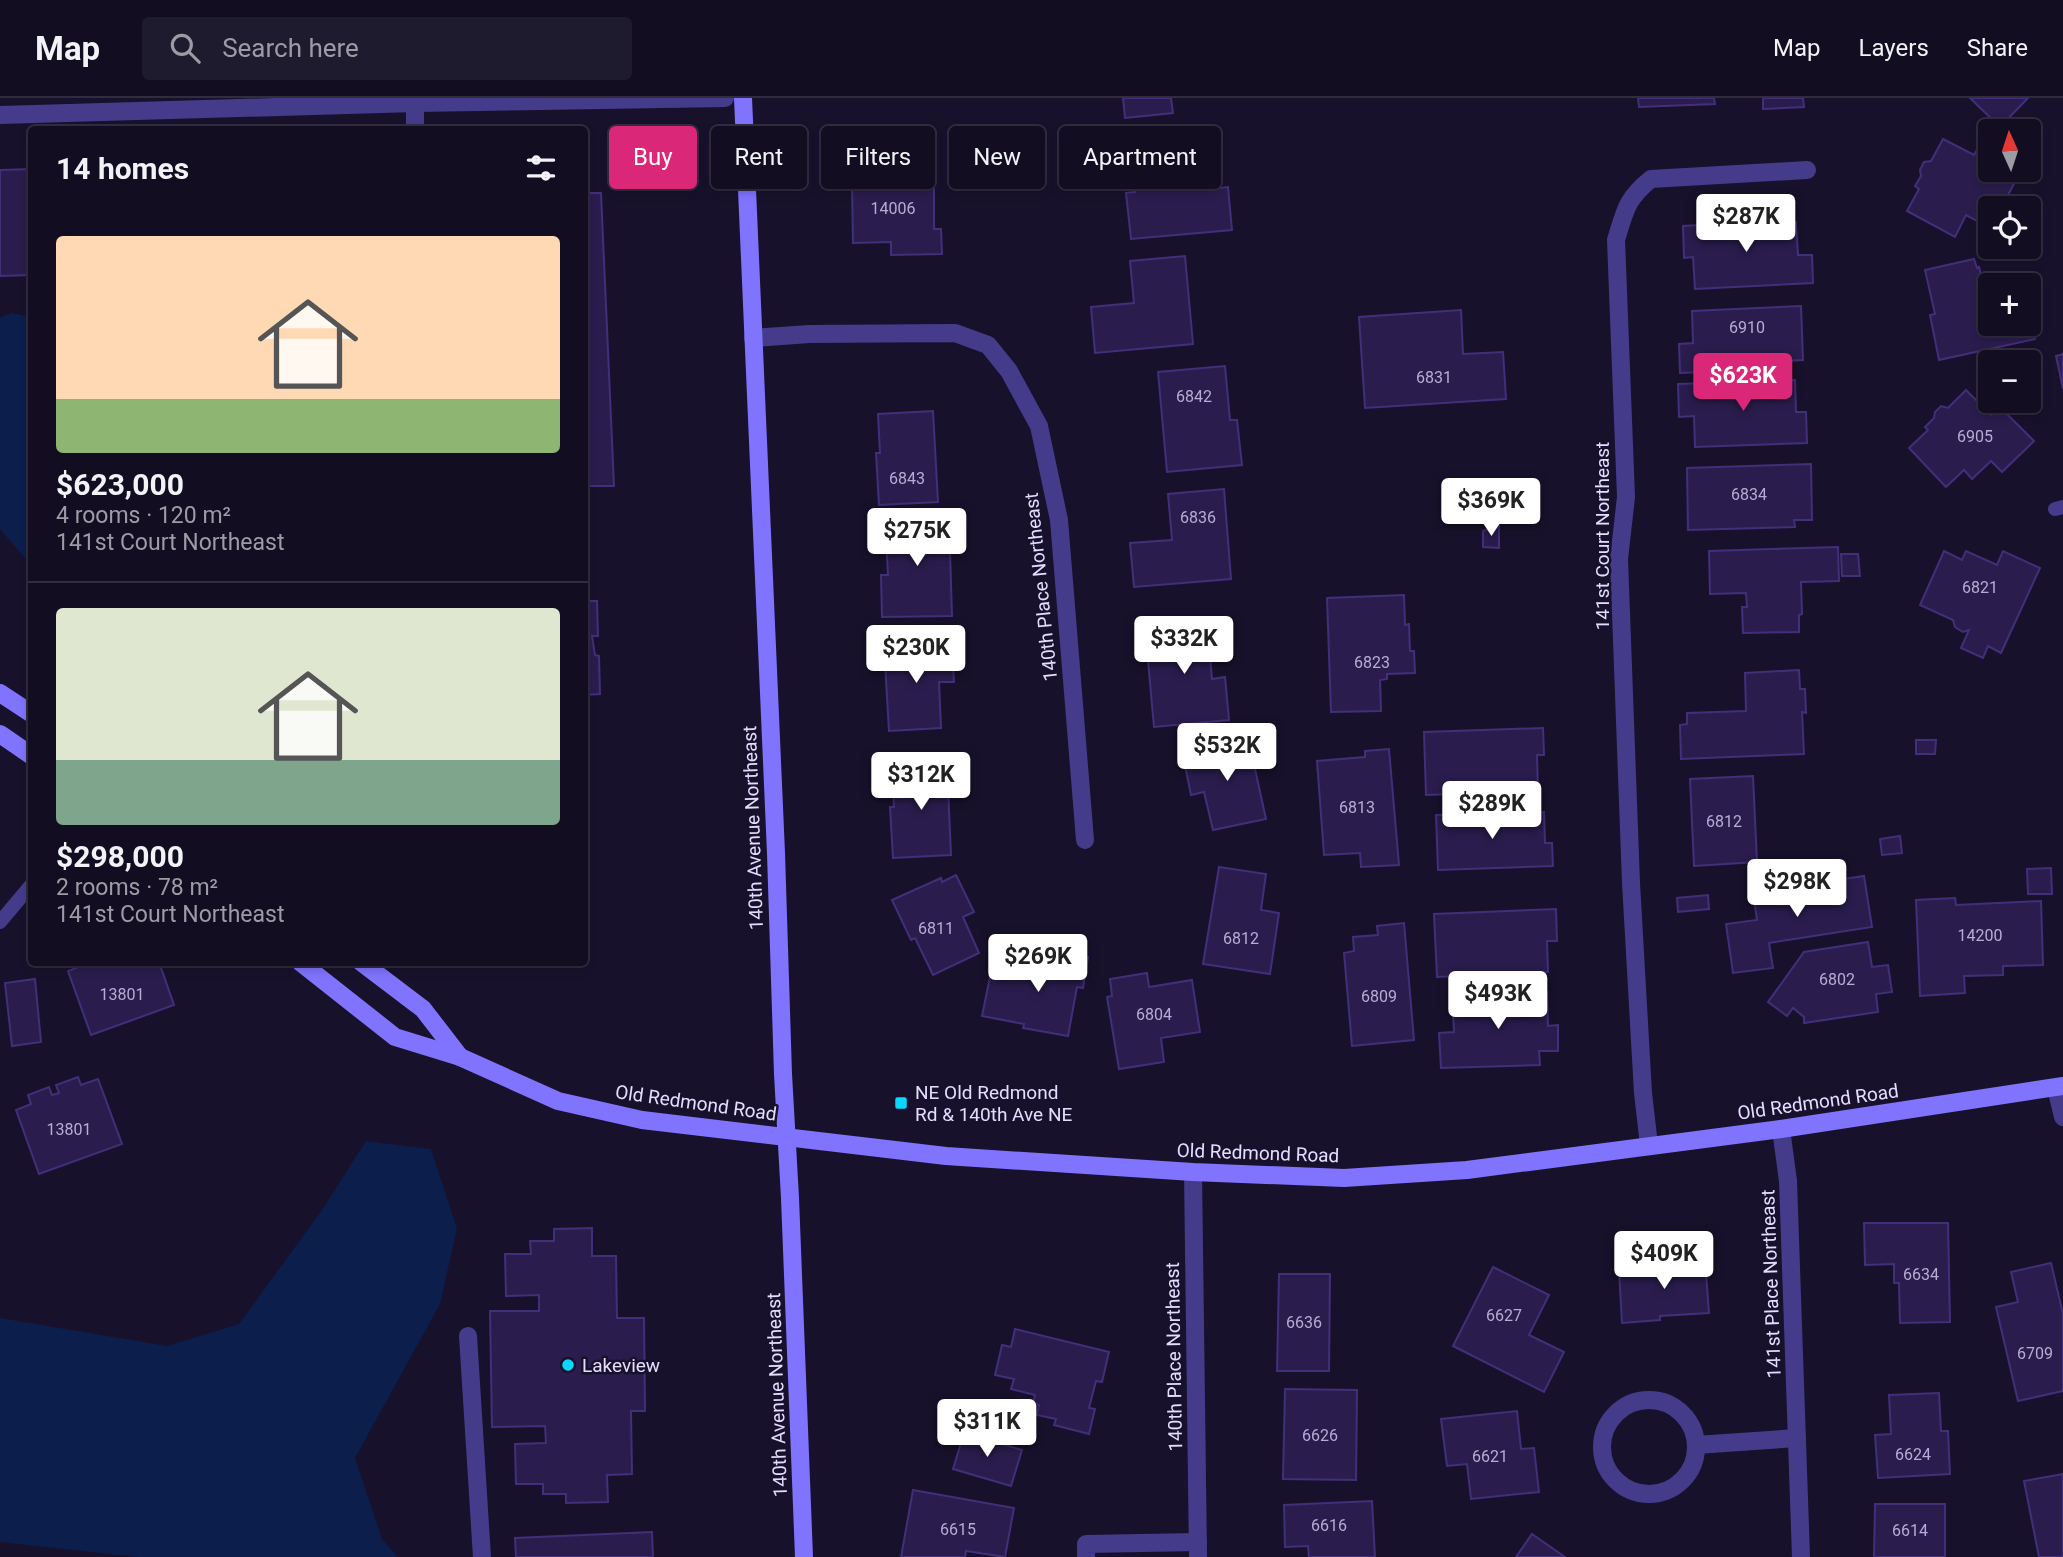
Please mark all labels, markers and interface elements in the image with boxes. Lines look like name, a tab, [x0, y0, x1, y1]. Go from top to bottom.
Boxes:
search box	[142, 17, 632, 80]
text: Map	[35, 29, 100, 68]
icon: search	[166, 29, 204, 67]
text: Search here	[222, 33, 359, 63]
text: Map	[1773, 34, 1821, 62]
text: Layers	[1859, 34, 1929, 62]
text: Share	[1967, 34, 2028, 62]
north arrow	[1978, 119, 2040, 182]
map controls	[1978, 119, 2041, 413]
chip: Buy	[609, 126, 697, 189]
chip: Rent	[711, 126, 807, 189]
chip: Filters	[821, 126, 935, 189]
chip: New	[949, 126, 1045, 189]
chip: Apartment	[1059, 126, 1221, 189]
icon: filters	[522, 149, 560, 187]
text: 14 homes	[56, 151, 189, 186]
pin: $287K	[1697, 194, 1795, 254]
button: locate	[1978, 196, 2041, 259]
house number: 14006	[871, 199, 915, 218]
text: $287K	[1712, 203, 1780, 230]
button: +	[1978, 273, 2041, 336]
icon: home	[245, 281, 371, 407]
house number: 6910	[1729, 318, 1765, 337]
button: −	[1978, 350, 2041, 413]
pin: $623K	[1694, 354, 1792, 413]
text: $623K	[1709, 362, 1777, 389]
house number: 6831	[1416, 368, 1452, 387]
house number: 6842	[1176, 387, 1212, 406]
house number: 6905	[1957, 427, 1993, 446]
street label: 141st Court Northeast	[1591, 442, 1614, 630]
text: $623,000	[56, 467, 184, 502]
house number: 6843	[889, 469, 925, 488]
pin: $369K	[1442, 478, 1540, 538]
house number: 6834	[1731, 485, 1767, 504]
text: $369K	[1457, 487, 1525, 514]
street label: 140th Place Northeast	[1020, 492, 1062, 682]
text: 4 rooms · 120 m²	[56, 502, 231, 529]
pin: $275K	[868, 508, 966, 568]
house number: 6836	[1180, 508, 1216, 527]
text: $275K	[883, 517, 951, 544]
text: 141st Court Northeast	[56, 529, 284, 556]
house number: 6821	[1962, 578, 1998, 597]
pin: $332K	[1135, 616, 1233, 676]
text: $332K	[1150, 625, 1218, 652]
pin: $230K	[867, 626, 965, 685]
text: $230K	[882, 634, 950, 661]
icon: home	[245, 653, 371, 779]
house number: 6823	[1354, 653, 1390, 672]
pin: $532K	[1178, 724, 1276, 783]
street label: 140th Avenue Northeast	[738, 725, 768, 931]
text: $532K	[1193, 732, 1261, 759]
pin: $312K	[872, 752, 970, 812]
text: $312K	[887, 761, 955, 788]
pin: $289K	[1443, 782, 1541, 841]
text: $289K	[1458, 790, 1526, 817]
house number: 6813	[1339, 798, 1375, 817]
house number: 6812	[1706, 812, 1742, 831]
text: $298,000	[56, 839, 184, 874]
pin: $298K	[1748, 860, 1846, 919]
text: $298K	[1763, 868, 1831, 895]
text: 2 rooms · 78 m²	[56, 874, 218, 901]
text: 141st Court Northeast	[56, 901, 284, 928]
house number: 6811	[918, 919, 954, 938]
house number: 14200	[1958, 926, 2002, 945]
house number: 6812	[1223, 929, 1259, 948]
pin: $269K	[989, 934, 1087, 994]
text: $269K	[1004, 943, 1072, 970]
house number: 6802	[1819, 970, 1855, 989]
pin: $493K	[1449, 972, 1547, 1031]
text: $493K	[1464, 980, 1532, 1007]
house number: 13801	[100, 985, 144, 1004]
house number: 6809	[1361, 987, 1397, 1006]
house number: 6804	[1136, 1005, 1172, 1024]
street label: Old Redmond Road	[1736, 1079, 1900, 1125]
street label: Old Redmond Road	[614, 1080, 778, 1126]
place label: NE Old Redmond Rd & 140th Ave NE	[915, 1081, 1072, 1126]
marker: NE Old Redmond Rd & 140th Ave NE	[893, 1095, 909, 1111]
house number: 13801	[47, 1120, 91, 1139]
street label: Old Redmond Road	[1176, 1139, 1340, 1167]
street label: 141st Place Northeast	[1756, 1189, 1786, 1379]
pin: $409K	[1615, 1232, 1713, 1291]
text: $409K	[1630, 1240, 1698, 1267]
street label: 140th Place Northeast	[1161, 1262, 1187, 1452]
house number: 6634	[1903, 1265, 1939, 1284]
street label: 140th Avenue Northeast	[762, 1292, 792, 1498]
house number: 6627	[1486, 1306, 1522, 1325]
house number: 6636	[1286, 1313, 1322, 1332]
house number: 6709	[2017, 1344, 2053, 1363]
place label: Lakeview	[582, 1354, 660, 1377]
marker: Lakeview	[560, 1357, 576, 1373]
pin: $311K	[938, 1400, 1036, 1459]
text: $311K	[953, 1408, 1021, 1435]
house number: 6626	[1302, 1426, 1338, 1445]
house number: 6624	[1895, 1445, 1931, 1464]
house number: 6621	[1472, 1447, 1508, 1466]
house number: 6616	[1311, 1516, 1347, 1535]
house number: 6615	[940, 1520, 976, 1539]
house number: 6614	[1892, 1521, 1928, 1540]

